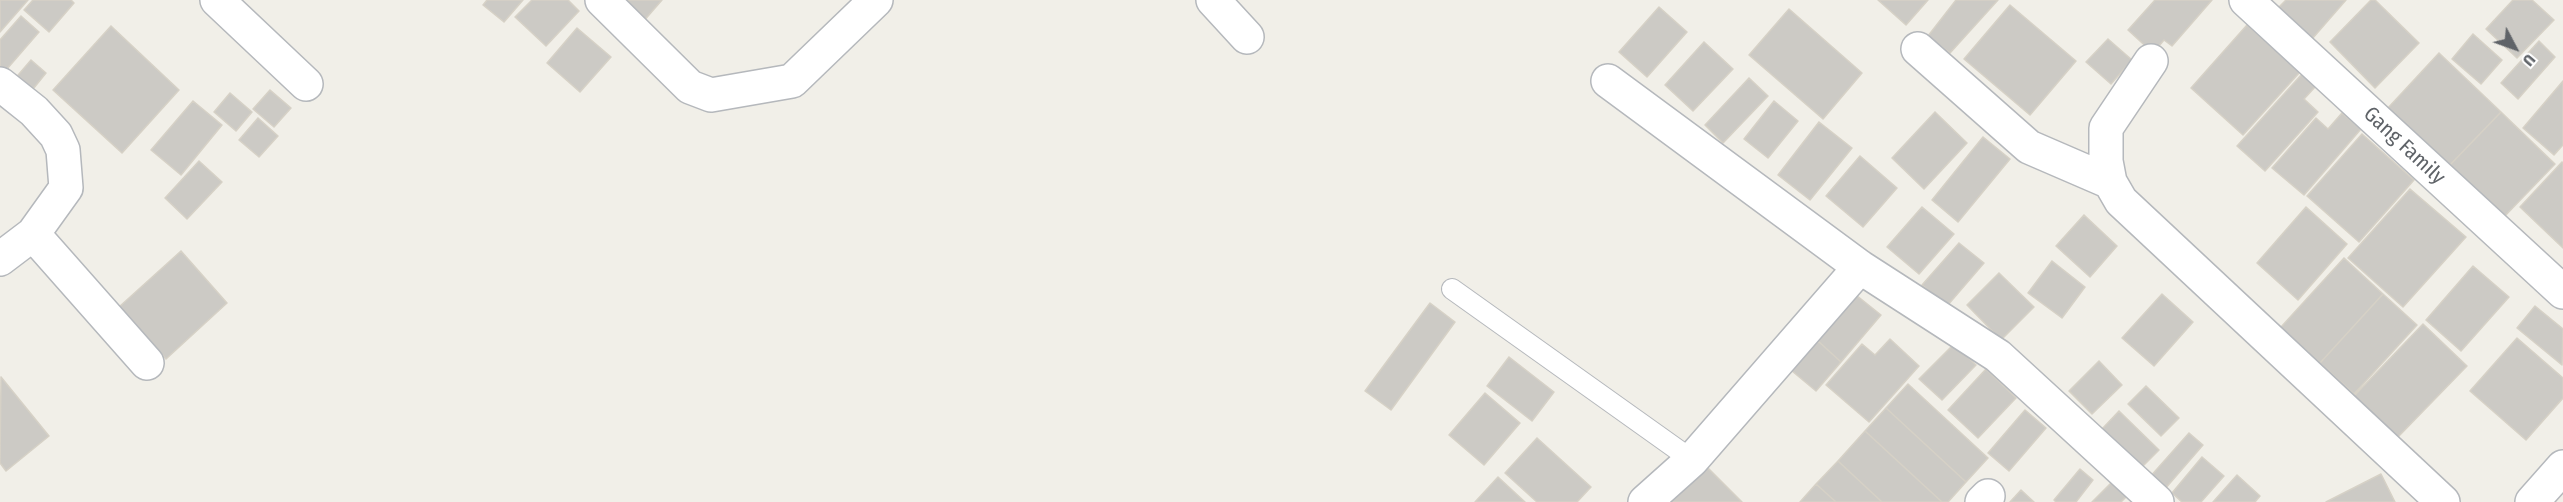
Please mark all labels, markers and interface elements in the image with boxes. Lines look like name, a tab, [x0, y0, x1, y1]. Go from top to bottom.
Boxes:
north arrow	[2485, 18, 2545, 78]
text: U	[2519, 50, 2539, 70]
street label: Gang Family	[2358, 102, 2450, 190]

